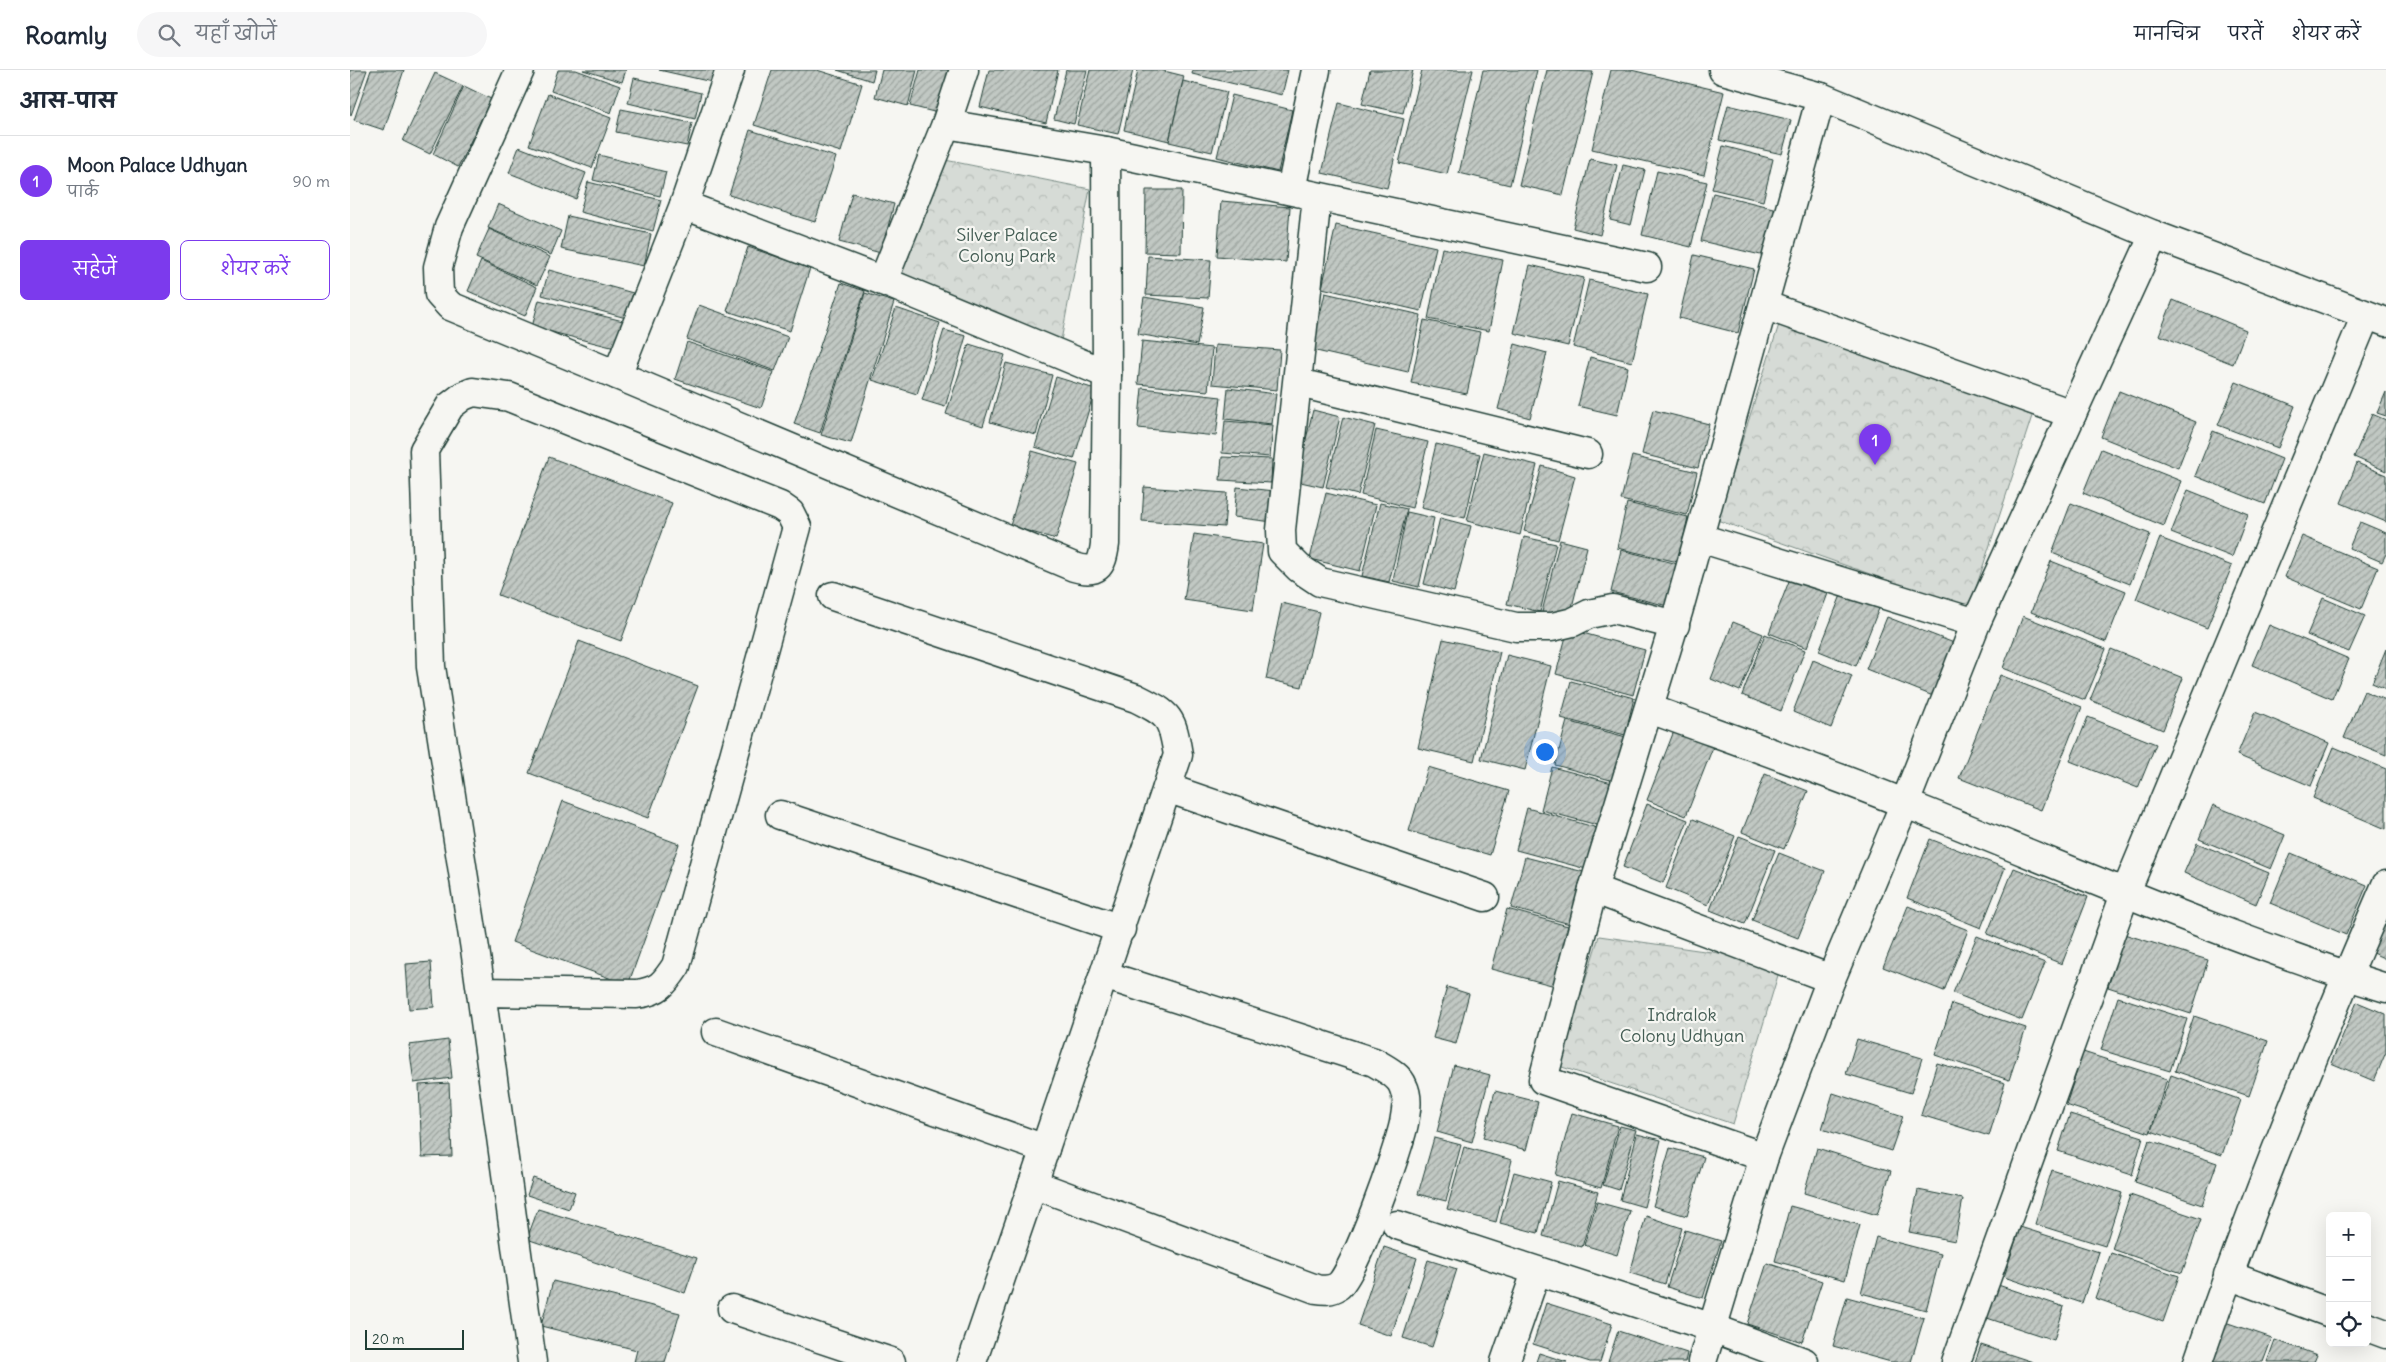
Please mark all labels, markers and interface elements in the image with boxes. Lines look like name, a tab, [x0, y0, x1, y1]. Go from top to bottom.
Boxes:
search box	[137, 12, 487, 57]
text: Roamly	[25, 20, 107, 50]
icon: search	[155, 21, 183, 49]
text: यहाँ खोजें	[195, 21, 277, 45]
text: मानचित्र	[2134, 22, 2200, 45]
text: परतें	[2228, 22, 2263, 45]
text: शेयर करें	[2291, 22, 2361, 45]
text: आस-पास	[20, 87, 117, 114]
text: Moon Palace Udhyan	[67, 153, 248, 177]
text: 1	[33, 171, 39, 191]
text: 90 m	[292, 171, 330, 191]
text: पार्क	[67, 181, 98, 201]
park label: Silver Palace Colony Park	[956, 223, 1058, 267]
button: सहेजें	[20, 240, 170, 300]
button: शेयर करें	[180, 240, 330, 300]
pin: 1	[1859, 424, 1891, 465]
your location	[1532, 739, 1558, 765]
park label: Indralok Colony Udhyan	[1620, 1003, 1744, 1047]
map controls	[2326, 1212, 2371, 1347]
button: +	[2326, 1212, 2371, 1257]
button: −	[2326, 1257, 2371, 1302]
button: locate	[2326, 1302, 2371, 1347]
scale bar	[365, 1327, 464, 1350]
text: 20 m	[372, 1330, 405, 1348]

